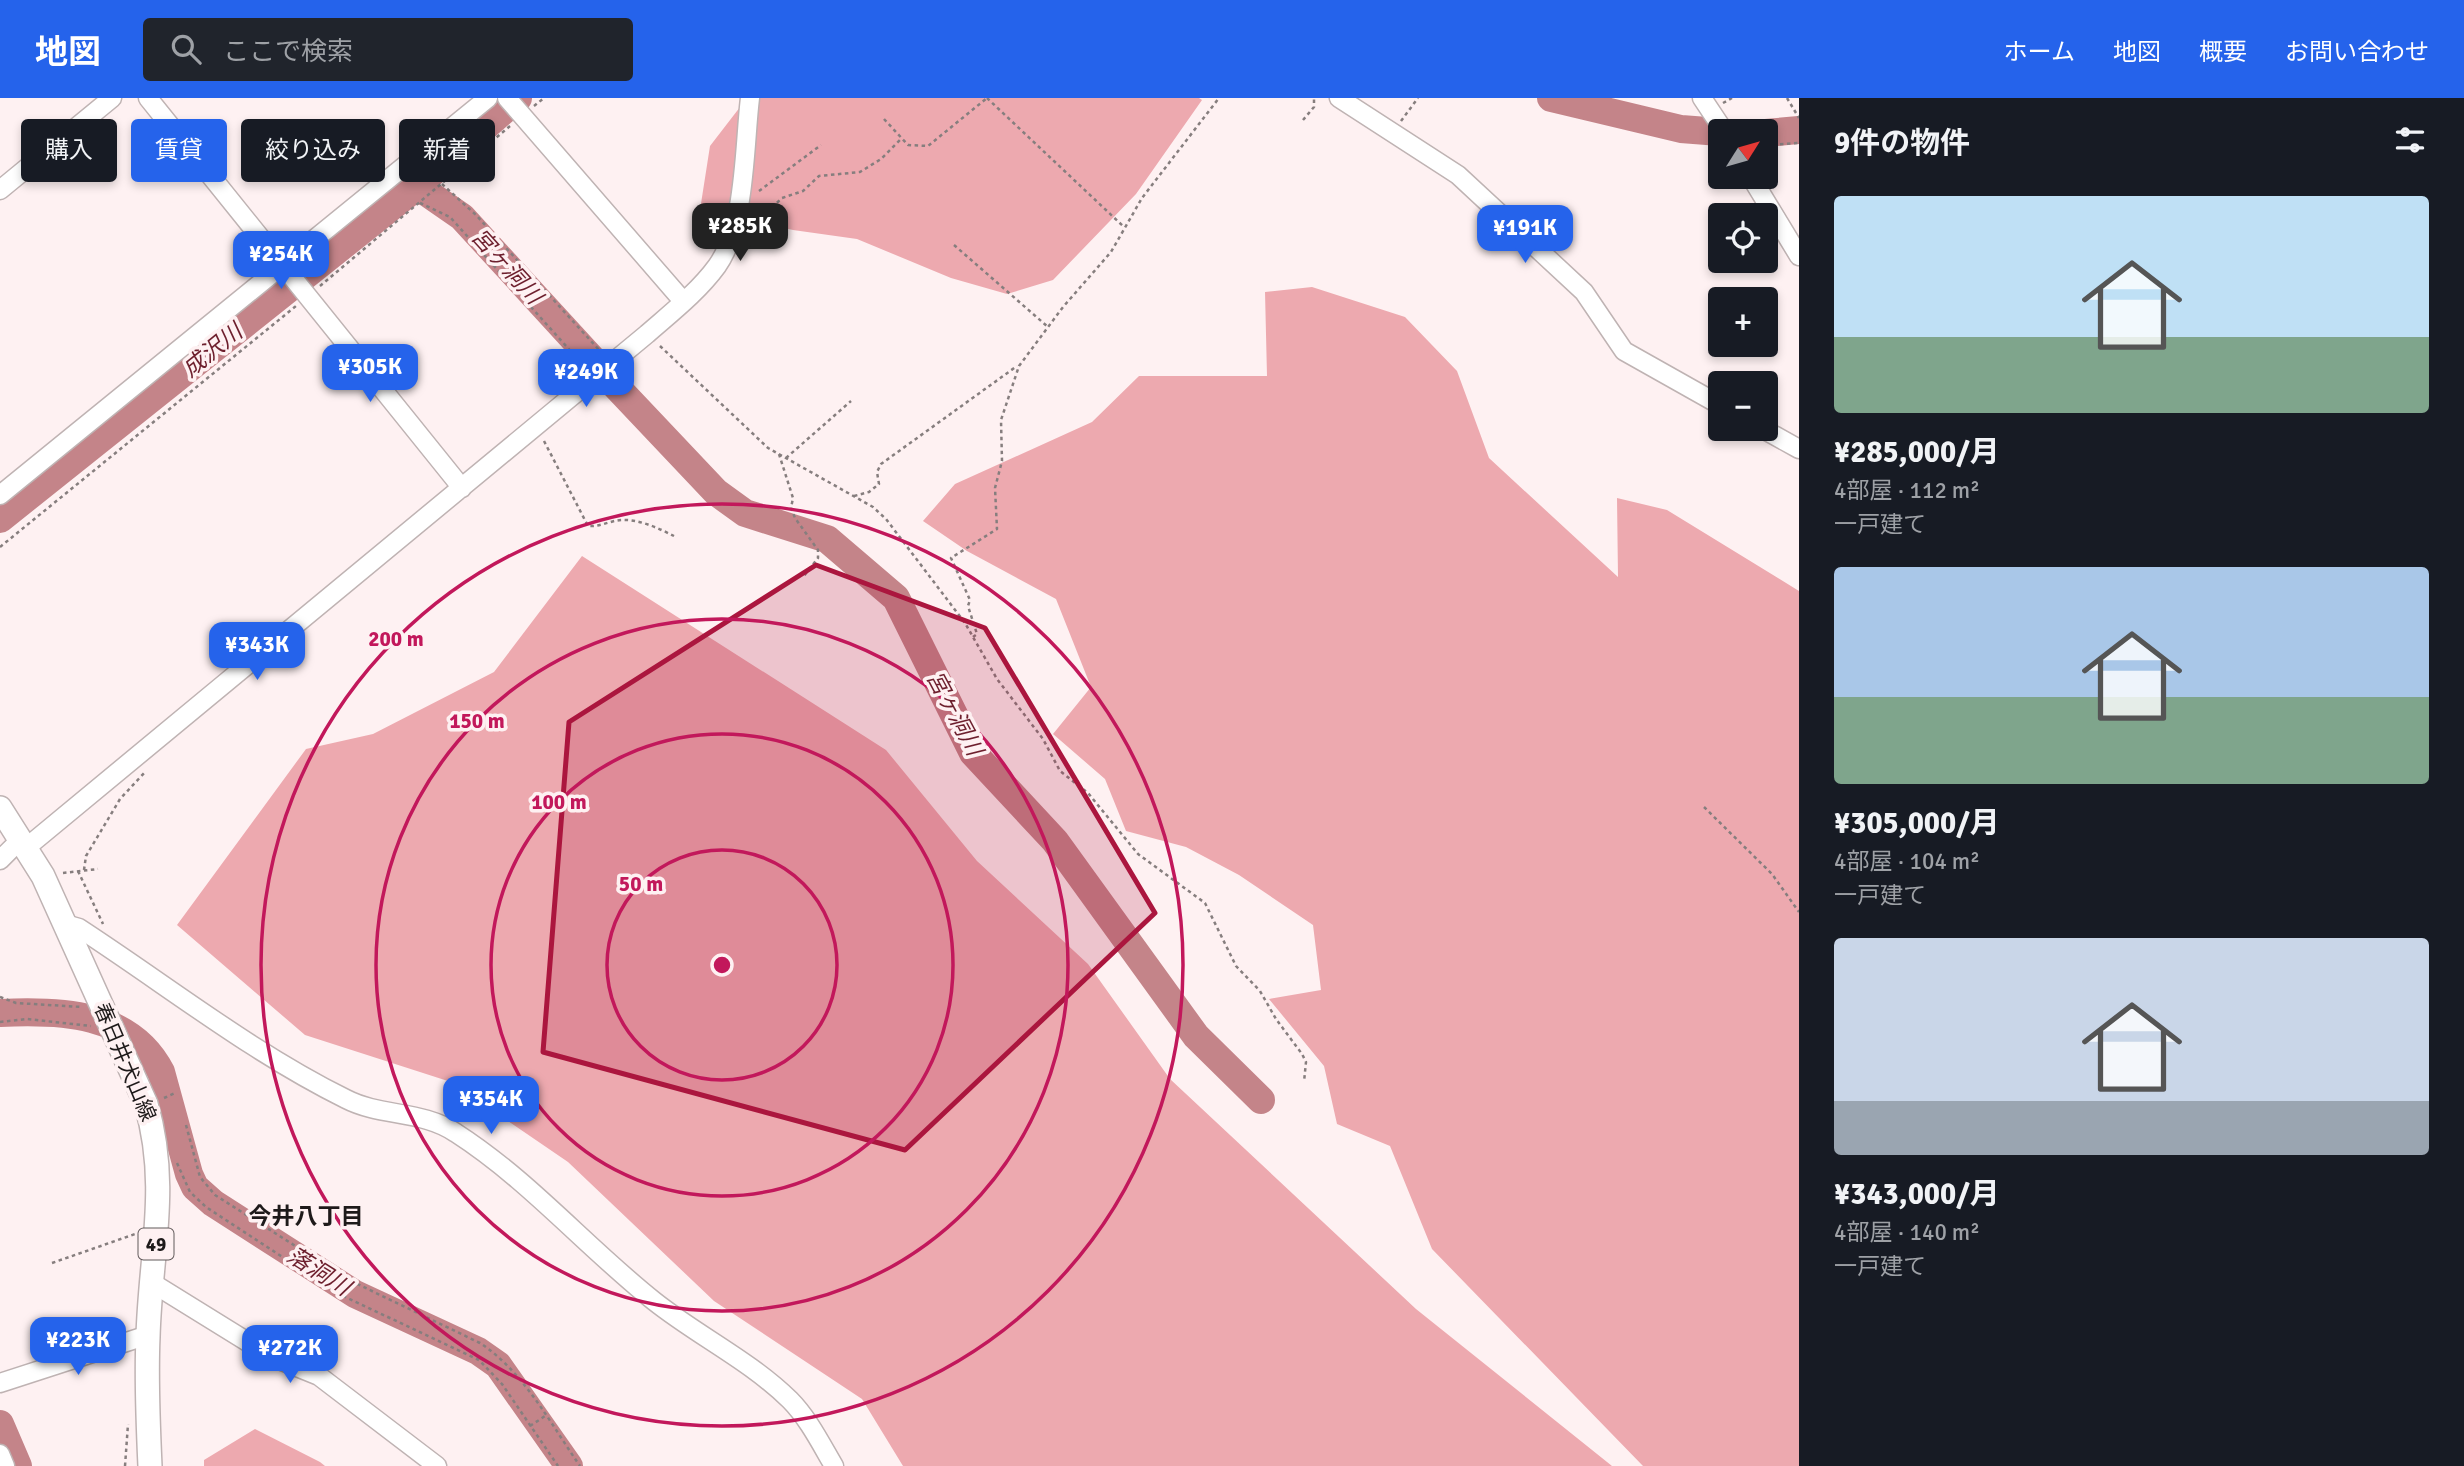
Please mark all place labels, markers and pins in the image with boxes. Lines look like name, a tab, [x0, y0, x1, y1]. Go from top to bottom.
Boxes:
pin: ¥285K	[691, 204, 789, 263]
pin: ¥191K	[1476, 206, 1574, 265]
pin: ¥254K	[232, 232, 330, 291]
pin: ¥305K	[321, 344, 419, 404]
pin: ¥249K	[537, 350, 635, 409]
pin: ¥343K	[208, 622, 306, 682]
centre of rings	[710, 953, 734, 977]
pin: ¥354K	[442, 1076, 540, 1136]
pin: ¥223K	[29, 1318, 127, 1377]
pin: ¥272K	[241, 1326, 339, 1385]

